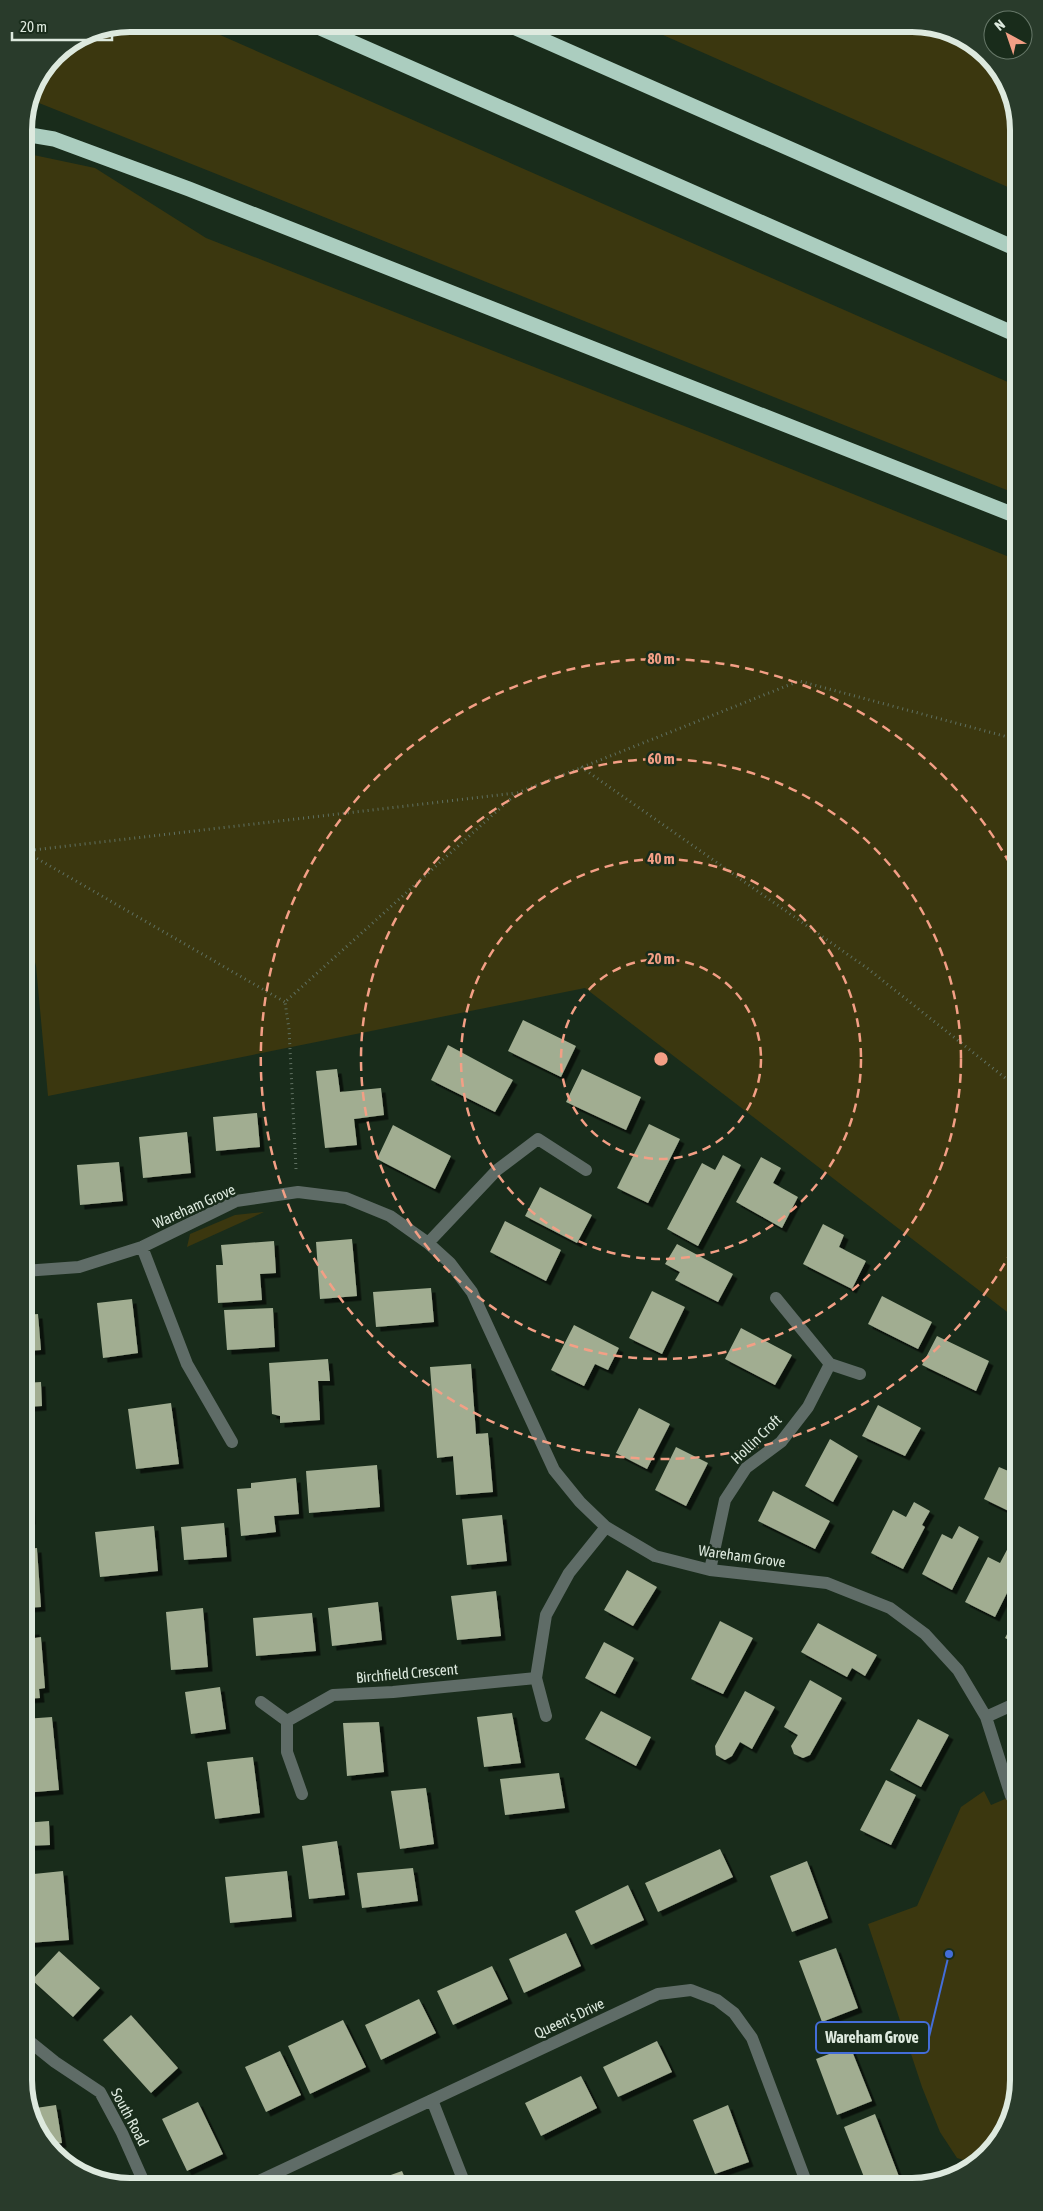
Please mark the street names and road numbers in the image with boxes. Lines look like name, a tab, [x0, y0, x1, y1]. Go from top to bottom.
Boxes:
street label: Wareham Grove	[150, 1180, 238, 1232]
street label: Hollin Croft	[727, 1411, 785, 1467]
street label: Wareham Grove	[697, 1541, 787, 1571]
street label: Birchfield Crescent	[355, 1660, 459, 1686]
street label: Queen's Drive	[531, 1994, 607, 2042]
street label: South Road	[108, 2085, 152, 2149]

